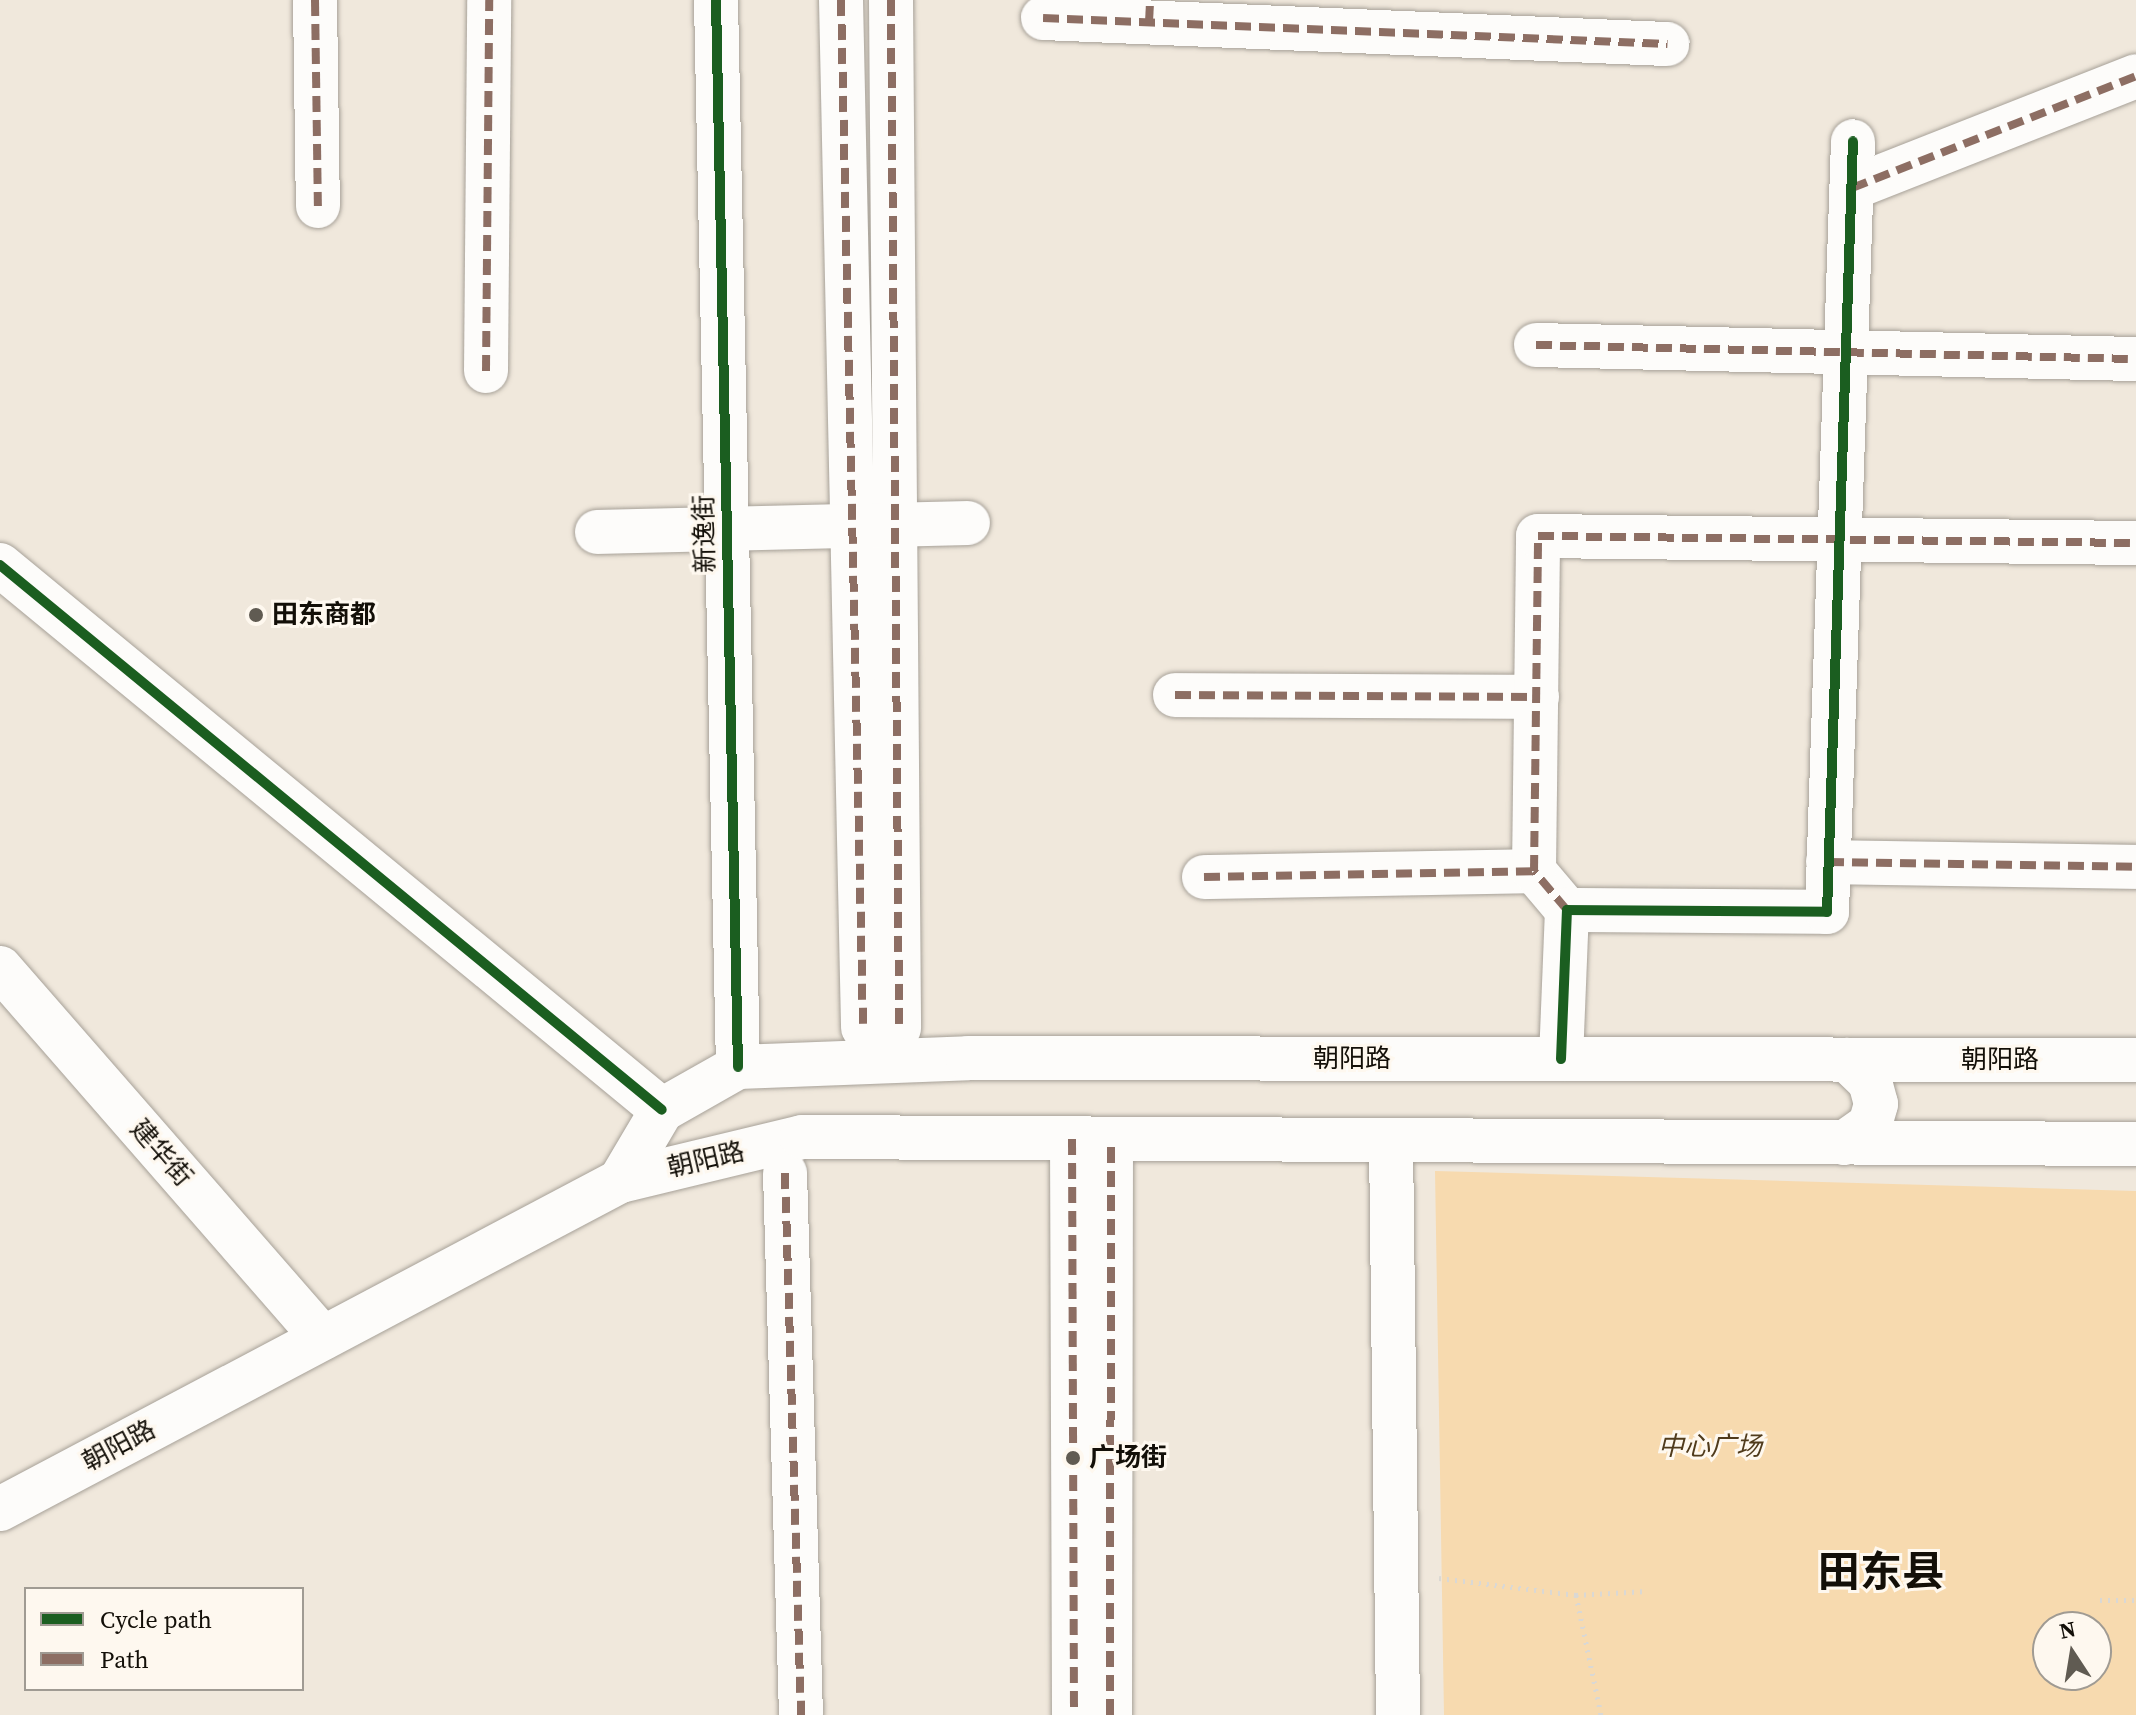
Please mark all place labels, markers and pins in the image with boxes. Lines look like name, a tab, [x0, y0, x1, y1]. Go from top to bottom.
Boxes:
place label: 田东商都	[272, 599, 376, 631]
marker: 田东商都	[247, 606, 265, 624]
place label: 广场街	[1089, 1442, 1167, 1474]
marker: 广场街	[1064, 1449, 1082, 1467]

